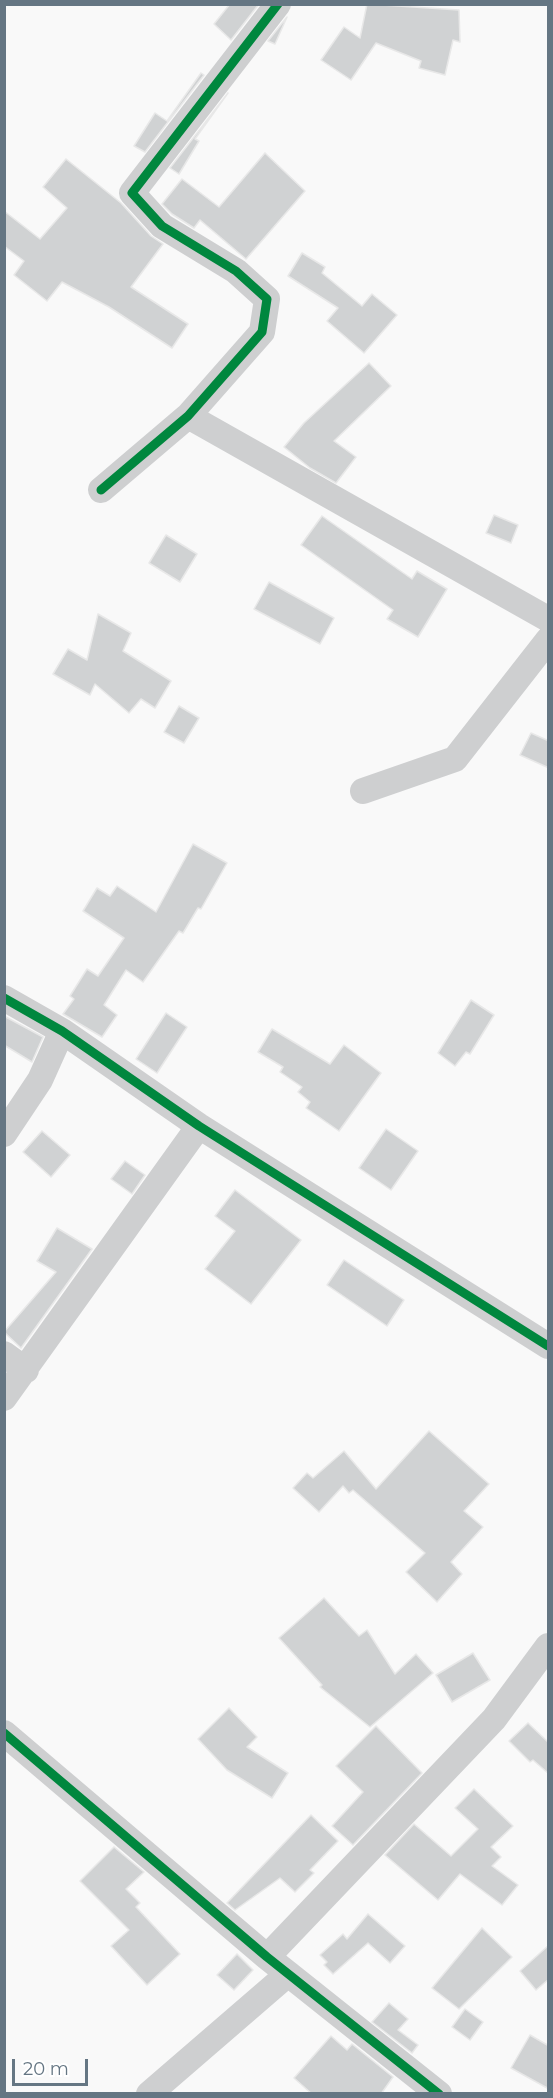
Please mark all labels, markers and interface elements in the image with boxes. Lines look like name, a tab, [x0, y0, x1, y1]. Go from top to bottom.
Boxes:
scale bar	[15, 2047, 92, 2085]
text: 20 m	[23, 2058, 69, 2080]

